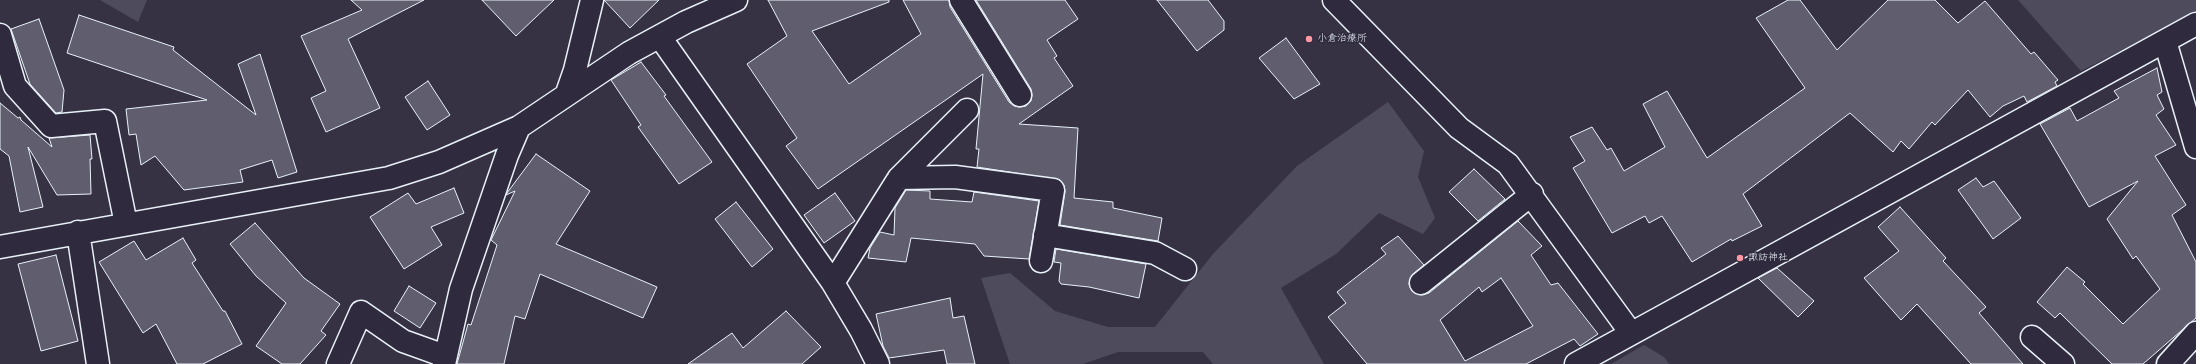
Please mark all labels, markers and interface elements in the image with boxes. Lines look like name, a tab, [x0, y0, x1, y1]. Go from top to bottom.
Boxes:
place label: 小倉治療所	[1317, 33, 1367, 45]
marker: 小倉治療所	[1304, 34, 1314, 44]
place label: 諏訪神社	[1748, 252, 1788, 264]
marker: 諏訪神社	[1735, 253, 1745, 263]

